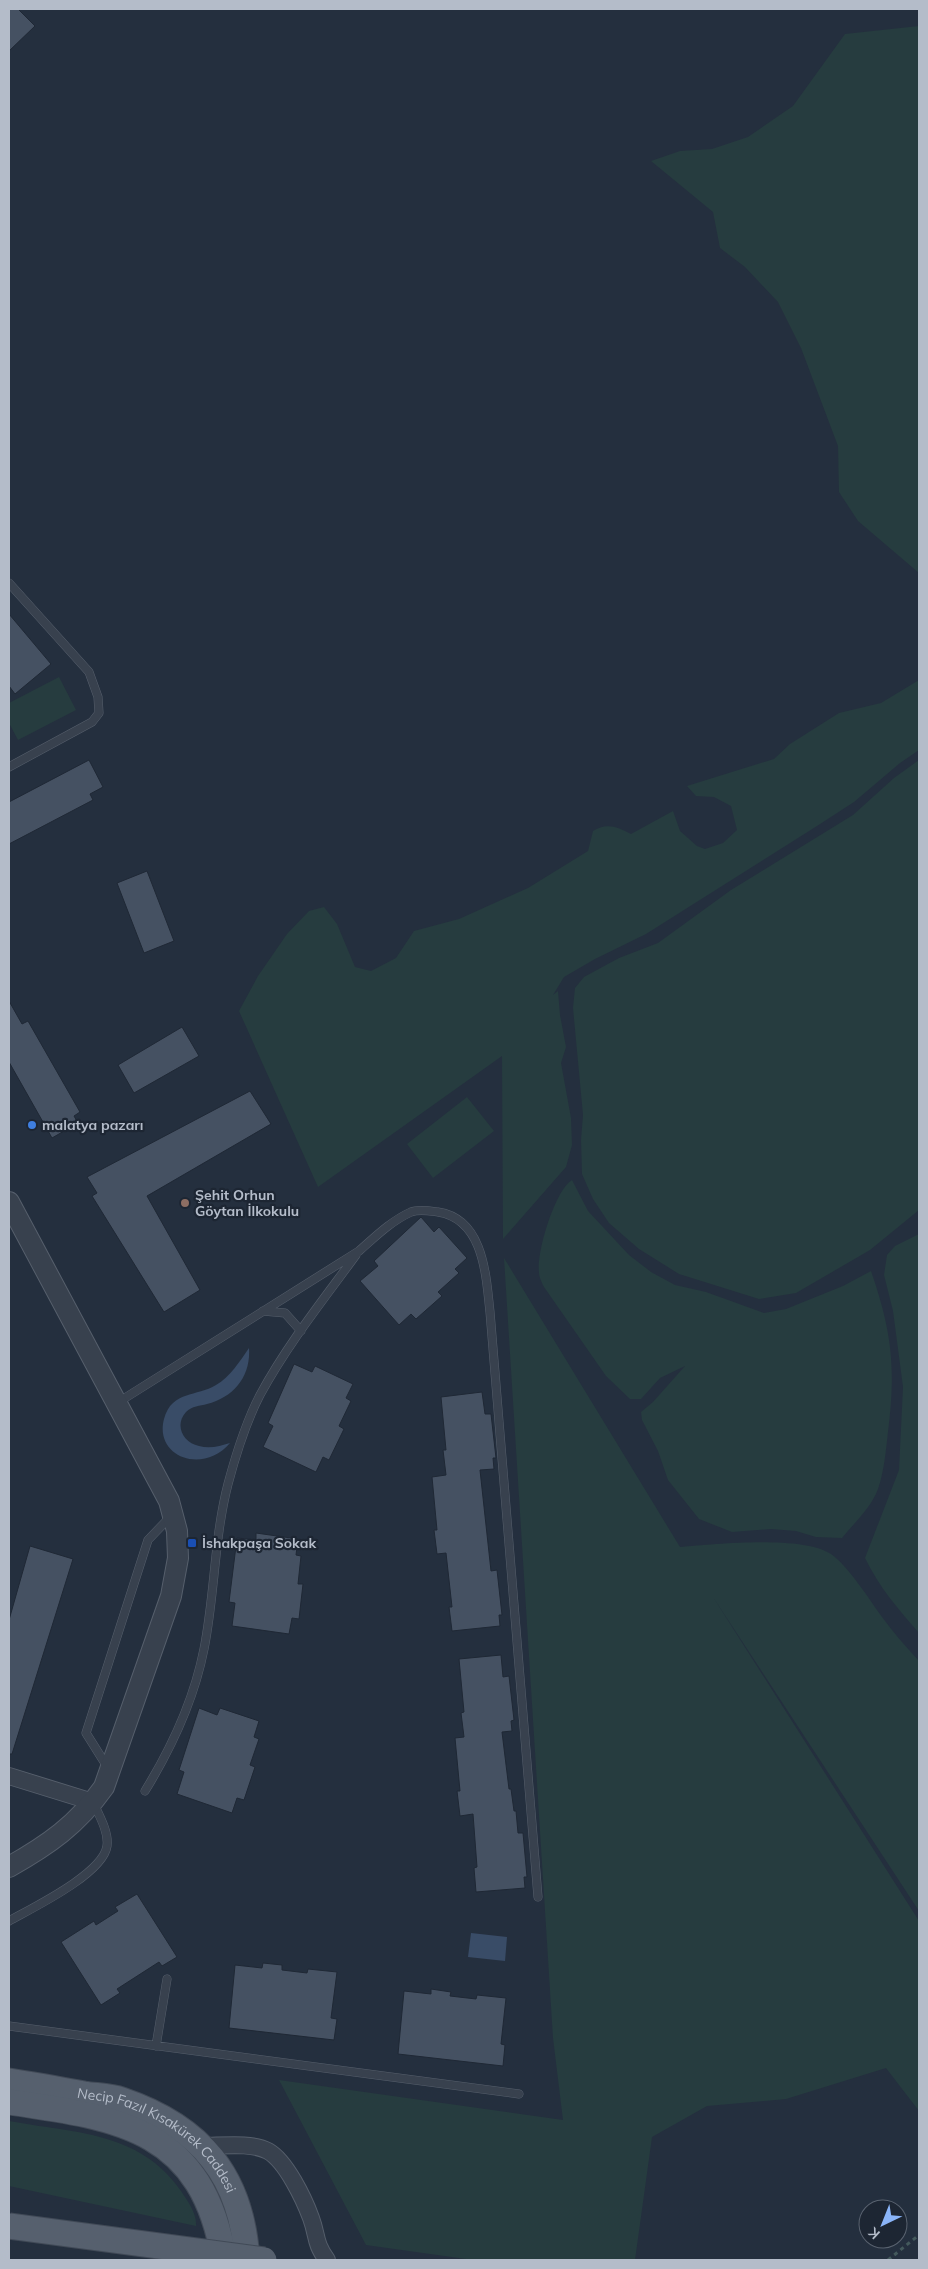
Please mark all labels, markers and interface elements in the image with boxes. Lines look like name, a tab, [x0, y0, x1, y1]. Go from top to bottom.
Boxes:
place label: malatya pazarı	[42, 1116, 144, 1134]
marker: malatya pazarı	[26, 1119, 38, 1131]
place label: Şehit Orhun Göytan İlkokulu	[195, 1186, 299, 1220]
marker: Şehit Orhun Göytan İlkokulu	[179, 1197, 191, 1209]
place label: İshakpaşa Sokak	[202, 1534, 316, 1552]
marker: İshakpaşa Sokak	[186, 1537, 198, 1549]
street label: Necip Fazıl Kısakürek Caddesi	[76, 2084, 240, 2195]
north arrow	[858, 2199, 908, 2249]
text: K	[864, 2223, 884, 2243]

